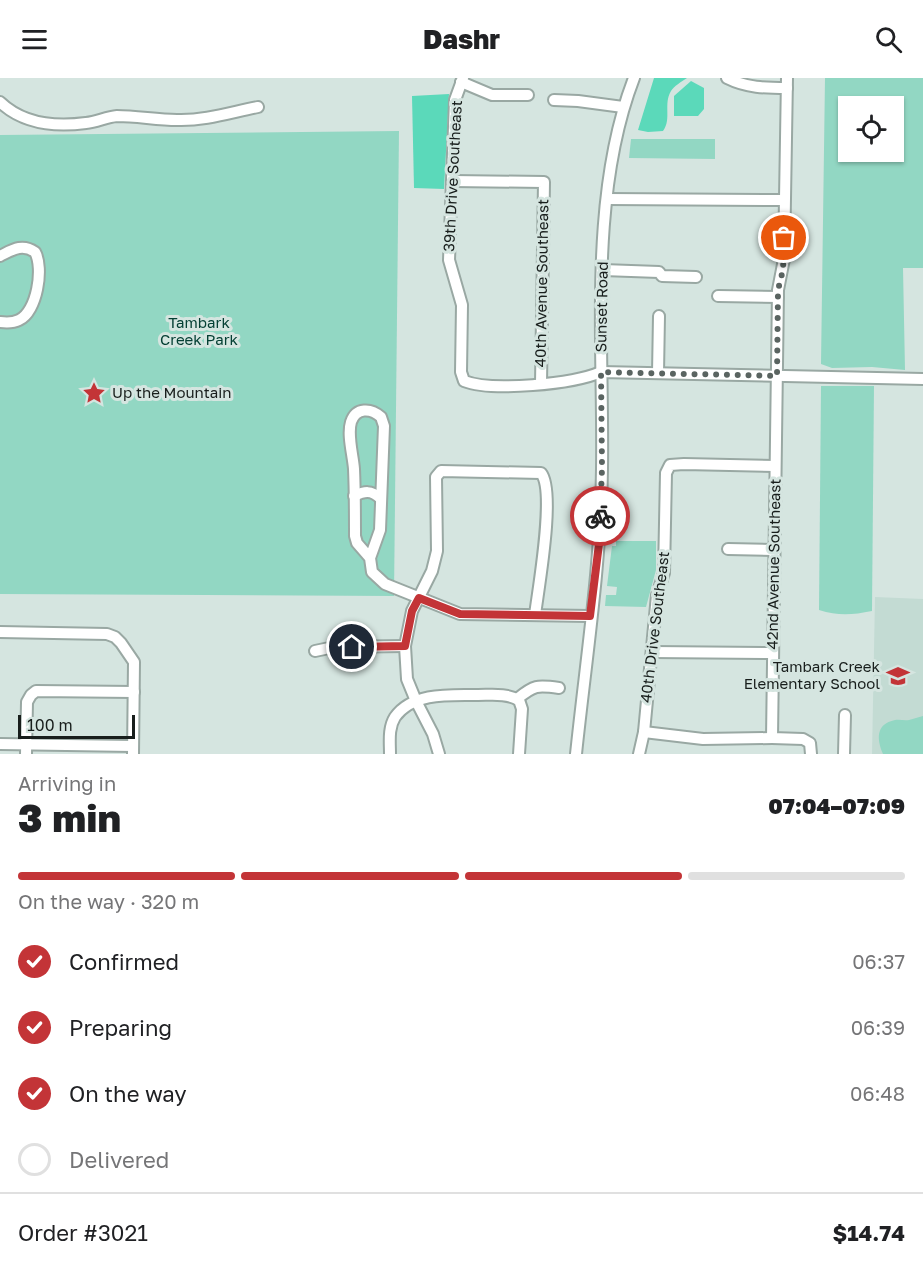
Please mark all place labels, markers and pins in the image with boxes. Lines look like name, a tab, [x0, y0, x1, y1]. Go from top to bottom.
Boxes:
pin	[758, 212, 809, 263]
place icon: Up the Mountain	[81, 380, 107, 406]
place label: Up the Mountain	[112, 383, 231, 401]
pin	[326, 621, 377, 672]
place label: Tambark Creek Elementary School	[744, 657, 881, 692]
school or university icon: Tambark Creek Elementary School	[885, 663, 911, 689]

